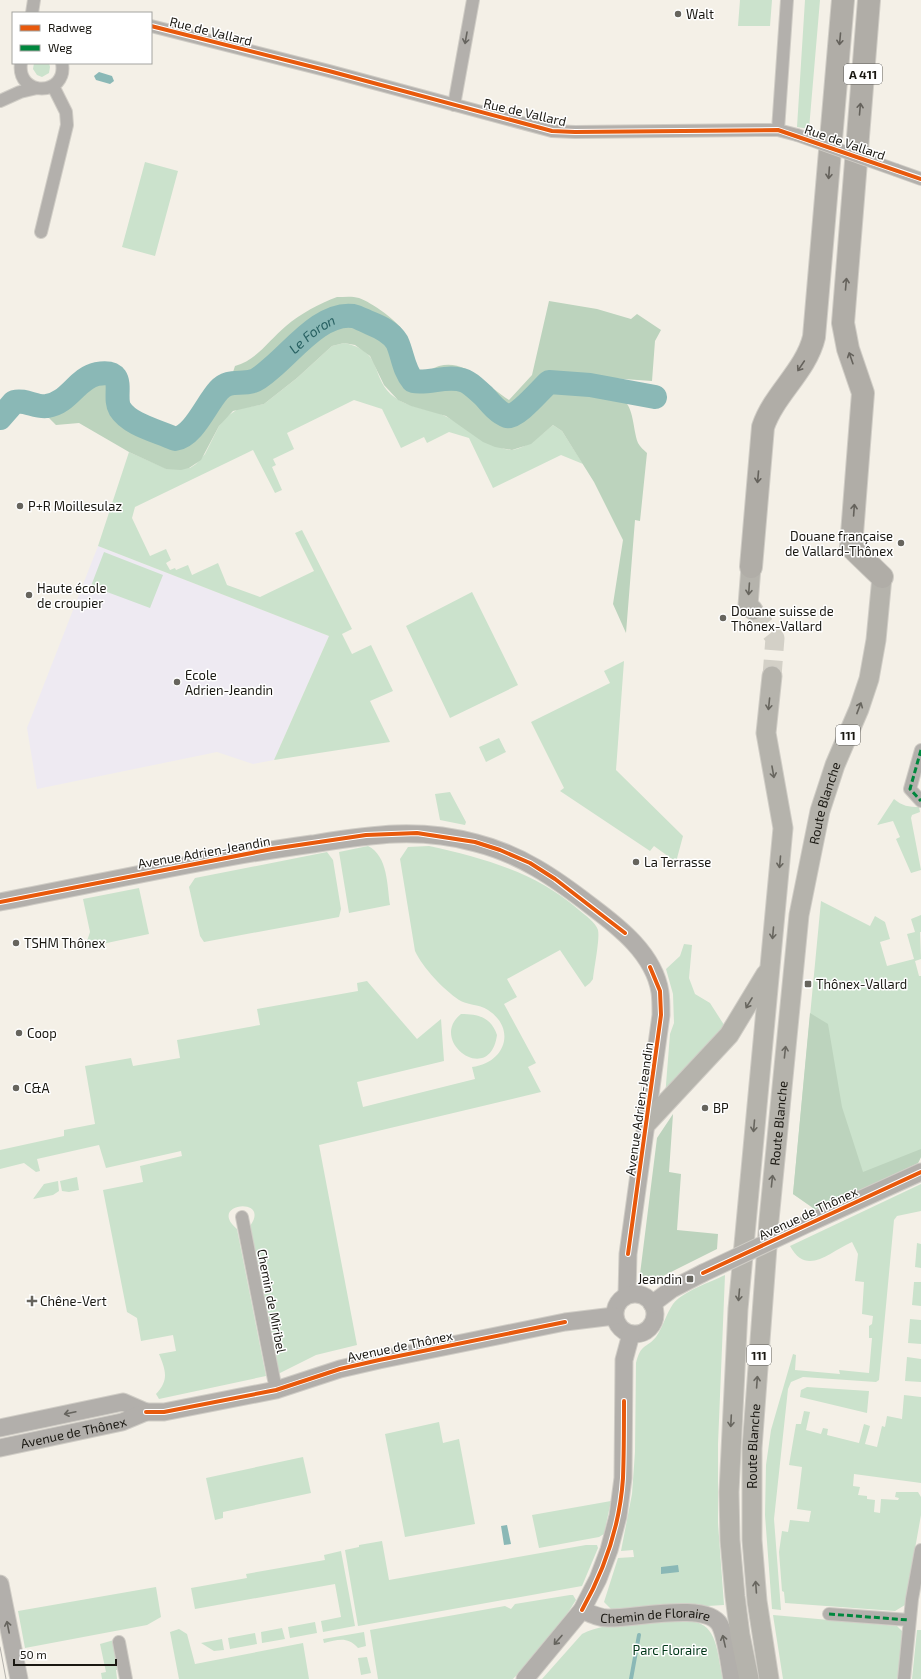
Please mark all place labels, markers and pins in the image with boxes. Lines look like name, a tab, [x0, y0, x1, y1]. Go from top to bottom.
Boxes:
place label: Walt	[686, 6, 714, 22]
marker: Walt	[673, 9, 683, 19]
place label: P+R Moillesulaz	[28, 498, 122, 514]
marker: P+R Moillesulaz	[15, 501, 25, 511]
place label: Douane française de Vallard-Thônex	[785, 528, 893, 559]
marker: Douane française de Vallard-Thônex	[896, 538, 906, 548]
place label: Haute école de croupier	[37, 580, 107, 611]
marker: Haute école de croupier	[24, 590, 34, 600]
place label: Douane suisse de Thônex-Vallard	[731, 603, 834, 634]
marker: Douane suisse de Thônex-Vallard	[718, 613, 728, 623]
place label: Ecole Adrien-Jeandin	[185, 667, 273, 698]
marker: Ecole Adrien-Jeandin	[172, 677, 182, 687]
place label: La Terrasse	[644, 854, 711, 870]
marker: La Terrasse	[631, 857, 641, 867]
place label: TSHM Thônex	[24, 935, 106, 951]
marker: TSHM Thônex	[11, 938, 21, 948]
place label: Thônex-Vallard	[816, 976, 907, 992]
marker: Thônex-Vallard	[803, 979, 813, 989]
place label: Coop	[27, 1025, 57, 1041]
marker: Coop	[14, 1028, 24, 1038]
place label: C&A	[24, 1080, 50, 1096]
marker: C&A	[11, 1083, 21, 1093]
place label: BP	[713, 1100, 729, 1116]
marker: BP	[700, 1103, 710, 1113]
place label: Jeandin	[638, 1271, 682, 1287]
marker: Jeandin	[685, 1274, 695, 1284]
place label: Chêne-Vert	[40, 1293, 107, 1309]
marker: Chêne-Vert	[27, 1296, 37, 1306]

